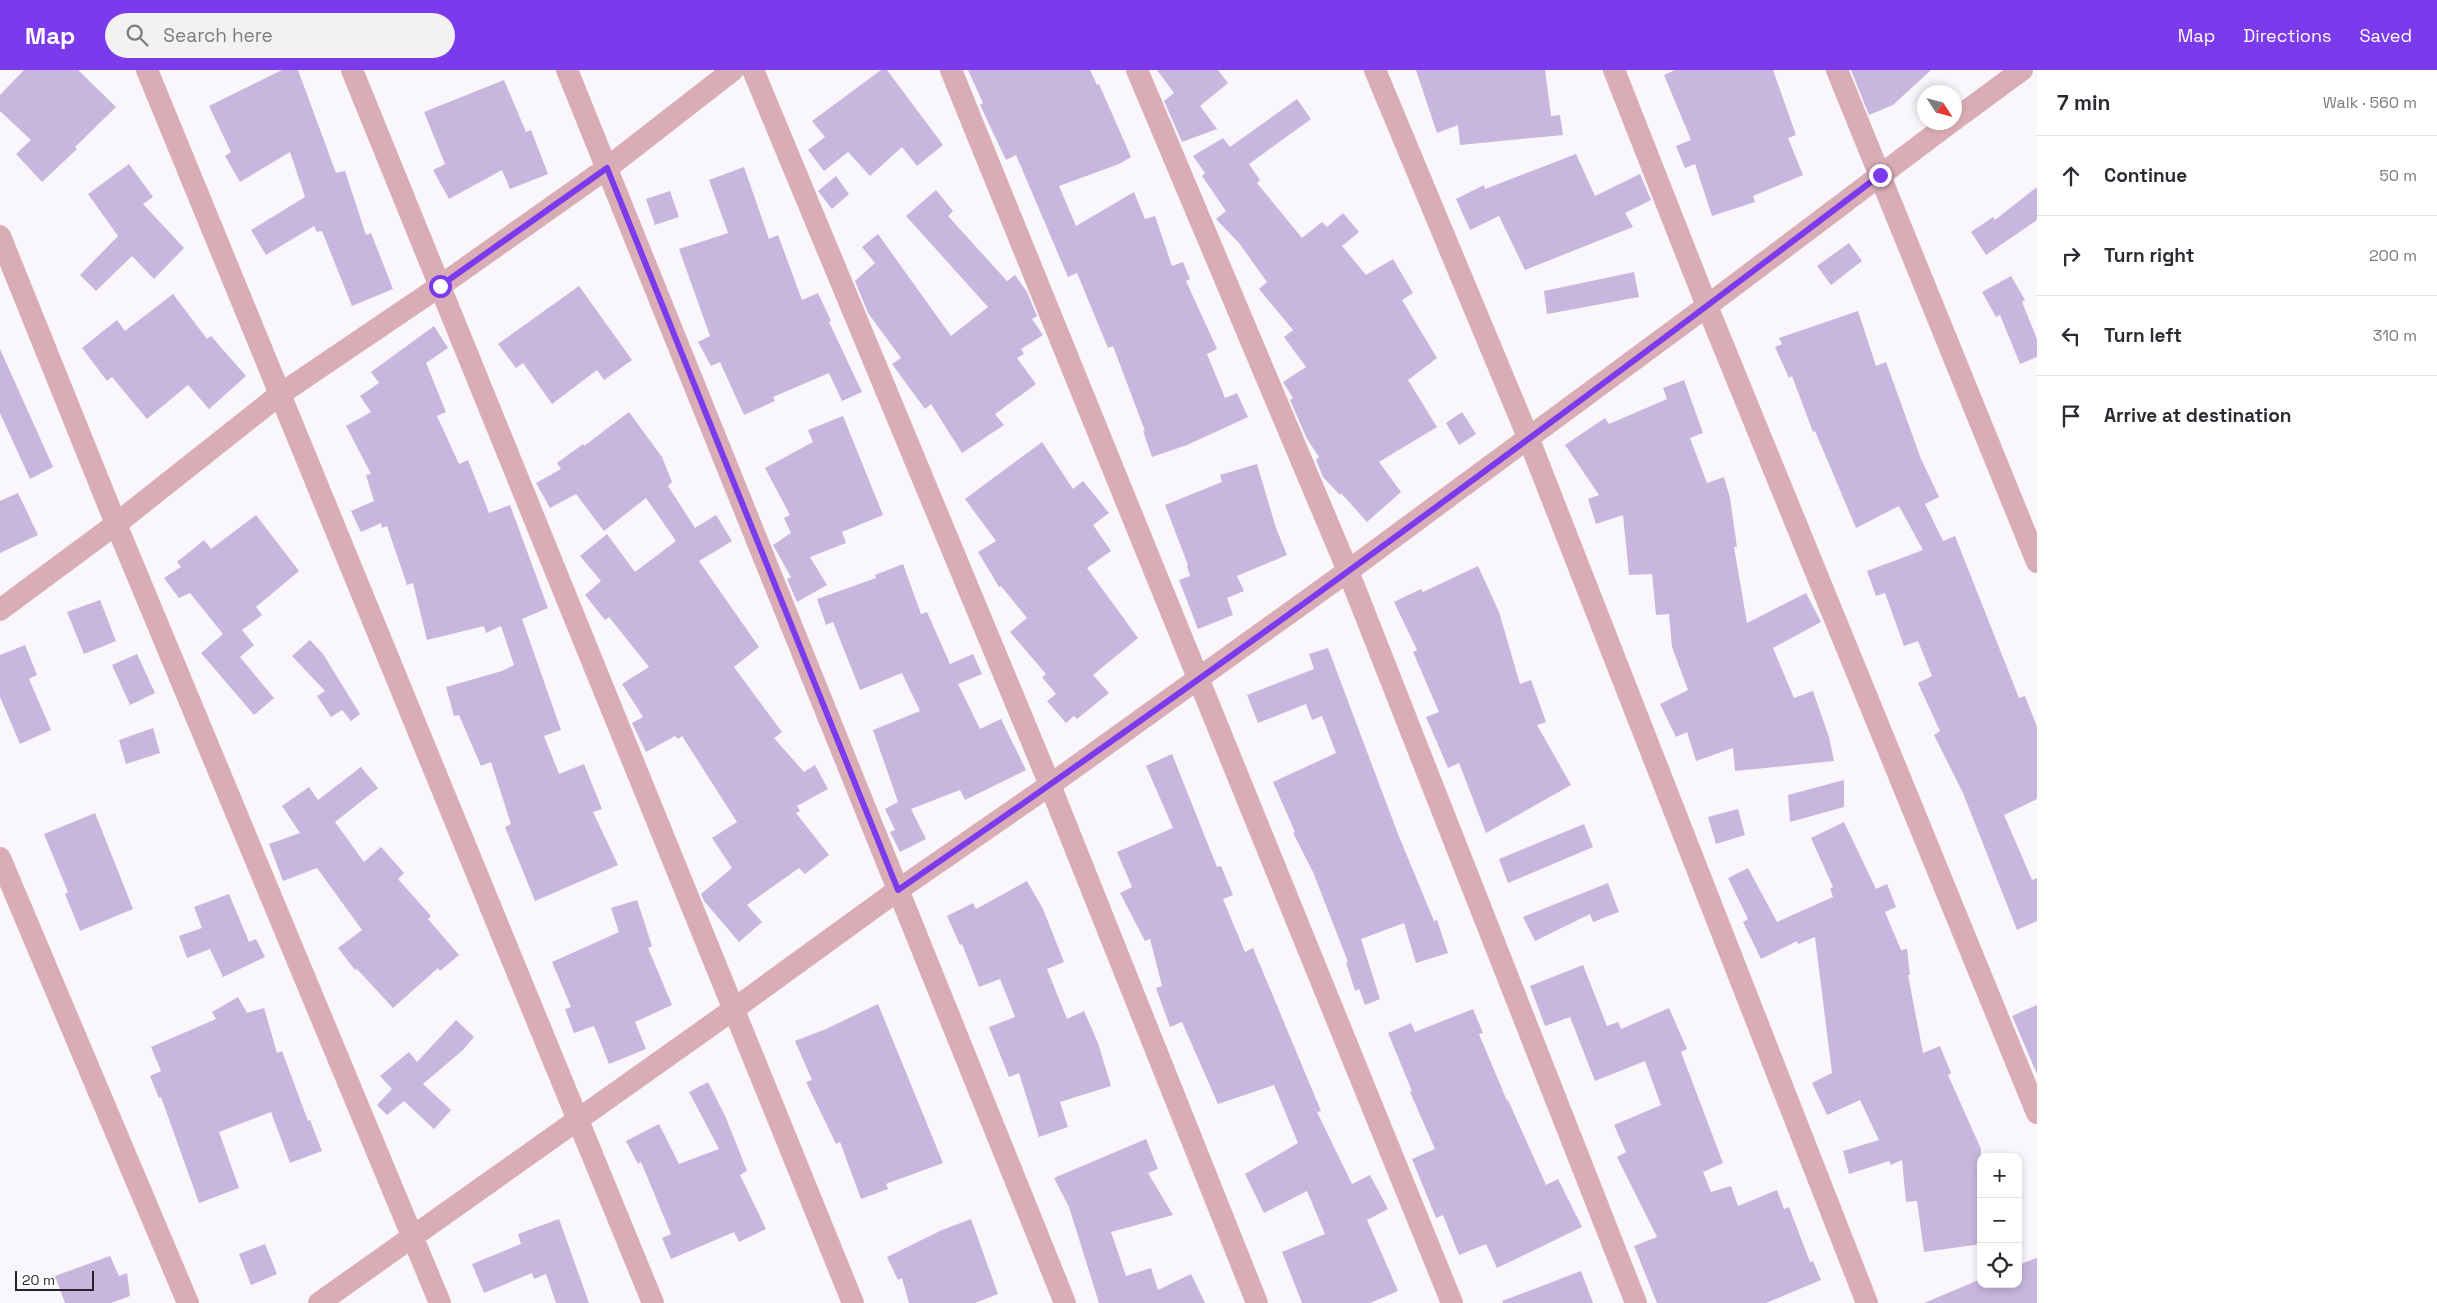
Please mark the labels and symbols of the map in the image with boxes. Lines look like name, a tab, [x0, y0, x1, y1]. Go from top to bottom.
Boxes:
north arrow	[1917, 85, 1962, 130]
route end	[1869, 164, 1892, 187]
route start	[429, 275, 452, 298]
scale bar	[15, 1268, 94, 1291]

